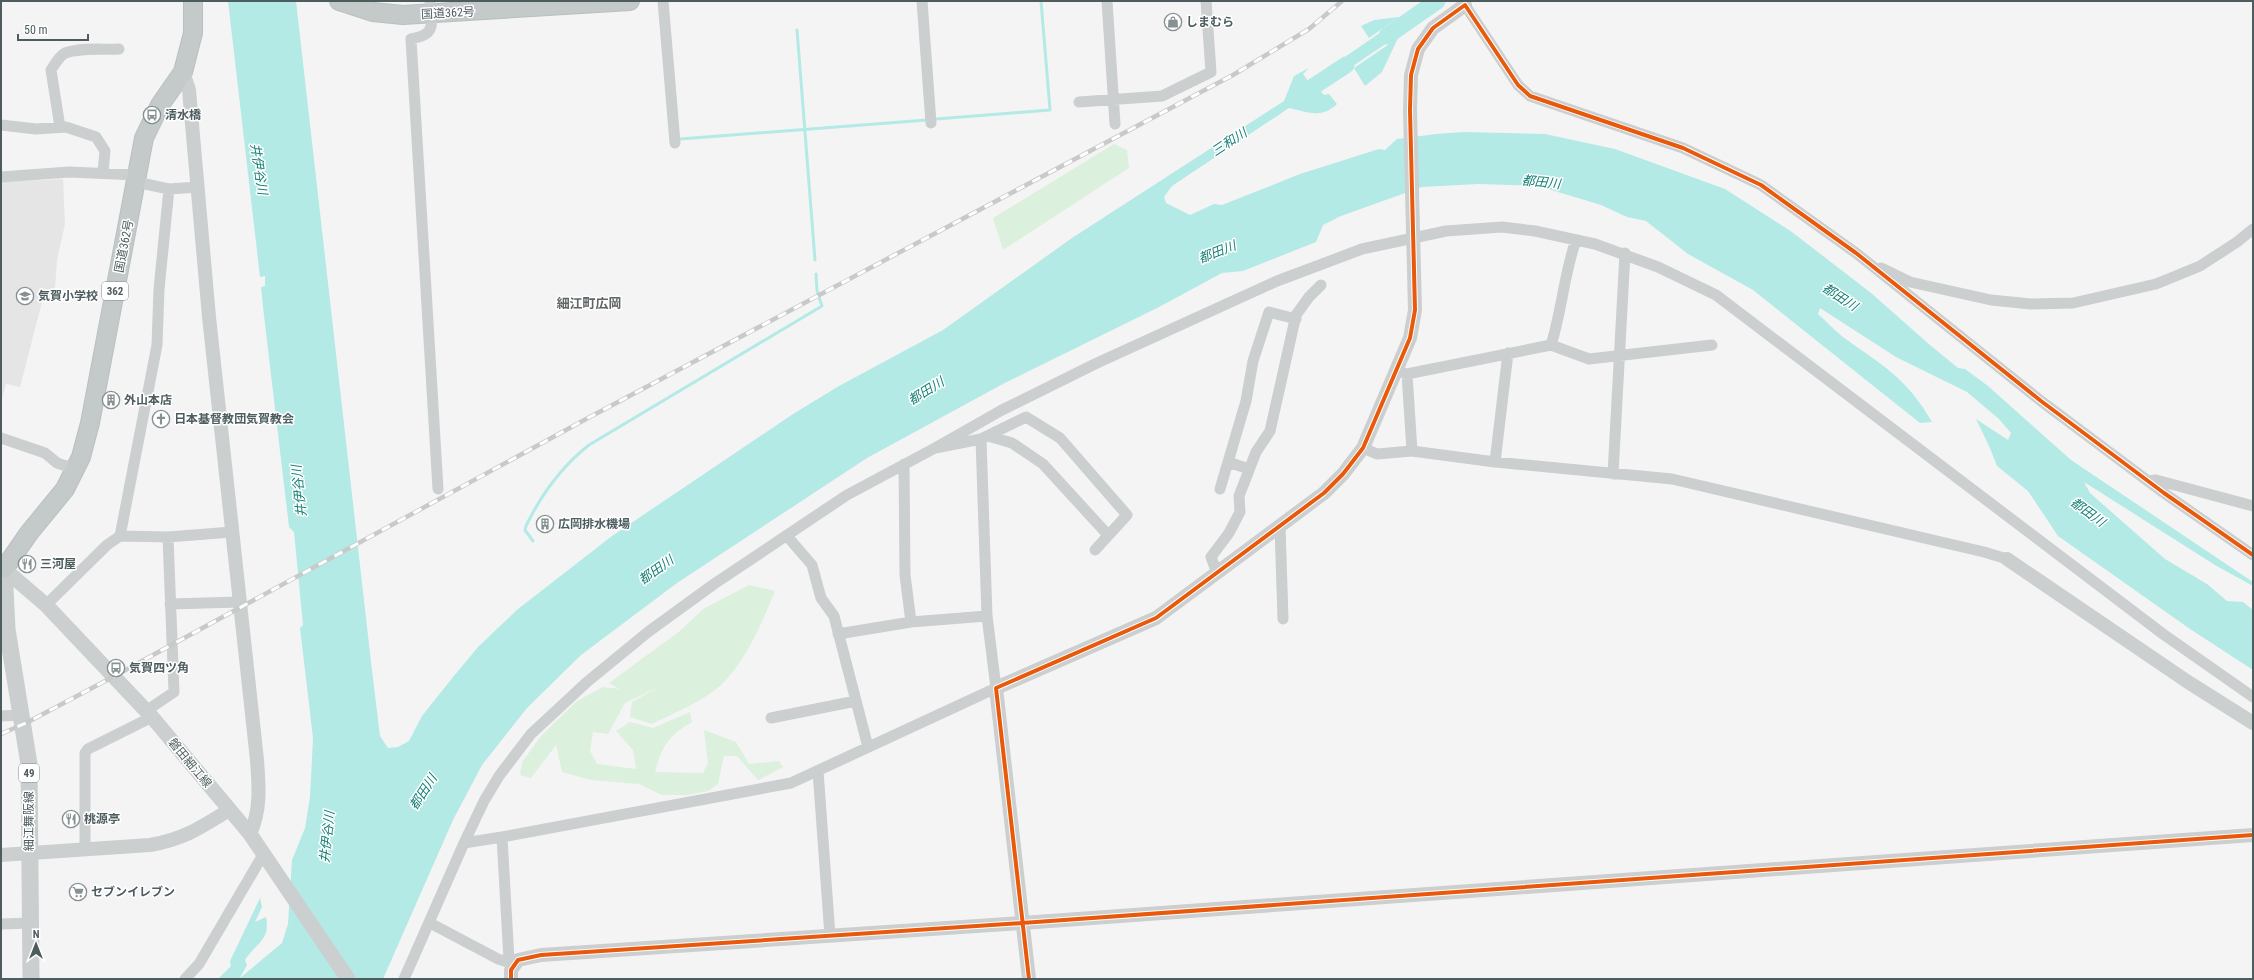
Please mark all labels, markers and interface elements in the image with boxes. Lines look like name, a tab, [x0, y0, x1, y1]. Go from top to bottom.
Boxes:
street label: 国道362号	[421, 5, 475, 21]
shop icon: しまむら	[1163, 12, 1183, 32]
place label: しまむら	[1186, 15, 1234, 29]
scale bar	[18, 16, 88, 42]
text: 50 m	[24, 23, 48, 37]
bus stop icon: 清水橋	[142, 105, 162, 125]
place label: 清水橋	[165, 108, 202, 122]
water label: 三和川	[1209, 124, 1251, 159]
water label: 井伊谷川	[248, 142, 271, 198]
water label: 都田川	[1521, 173, 1563, 192]
street label: 国道362号	[112, 218, 136, 274]
water label: 都田川	[1196, 237, 1240, 266]
water label: 都田川	[1820, 280, 1862, 315]
road number: 362	[102, 282, 128, 300]
school or university icon: 気賀小学校	[15, 286, 35, 306]
place label: 気賀小学校	[38, 289, 98, 303]
district label: 細江町広岡	[556, 296, 622, 311]
water label: 都田川	[905, 373, 948, 408]
building icon: 外山本店	[101, 390, 121, 410]
place label: 外山本店	[124, 393, 172, 407]
church icon: 日本基督教団気賀教会	[151, 409, 171, 429]
place label: 日本基督教団気賀教会	[174, 412, 294, 426]
water label: 井伊谷川	[289, 462, 309, 518]
water label: 都田川	[2068, 494, 2110, 531]
building icon: 広岡排水機場	[535, 514, 555, 534]
place label: 広岡排水機場	[558, 517, 630, 531]
water label: 都田川	[636, 551, 678, 588]
restaurant icon: 三河屋	[17, 554, 37, 574]
place label: 三河屋	[40, 557, 76, 571]
bus stop icon: 気賀四ツ角	[106, 658, 126, 678]
place label: 気賀四ツ角	[129, 661, 189, 675]
street label: 磐田細江線	[165, 736, 215, 790]
road number: 49	[19, 764, 39, 782]
water label: 都田川	[406, 770, 441, 812]
street label: 細江舞阪線	[22, 791, 36, 851]
water label: 井伊谷川	[317, 808, 337, 864]
restaurant icon: 桃源亭	[61, 809, 81, 829]
place label: 桃源亭	[84, 812, 120, 826]
supermarket icon: セブンイレブン	[68, 882, 88, 902]
place label: セブンイレブン	[91, 885, 175, 899]
north arrow	[16, 924, 56, 964]
text: N	[33, 928, 40, 941]

